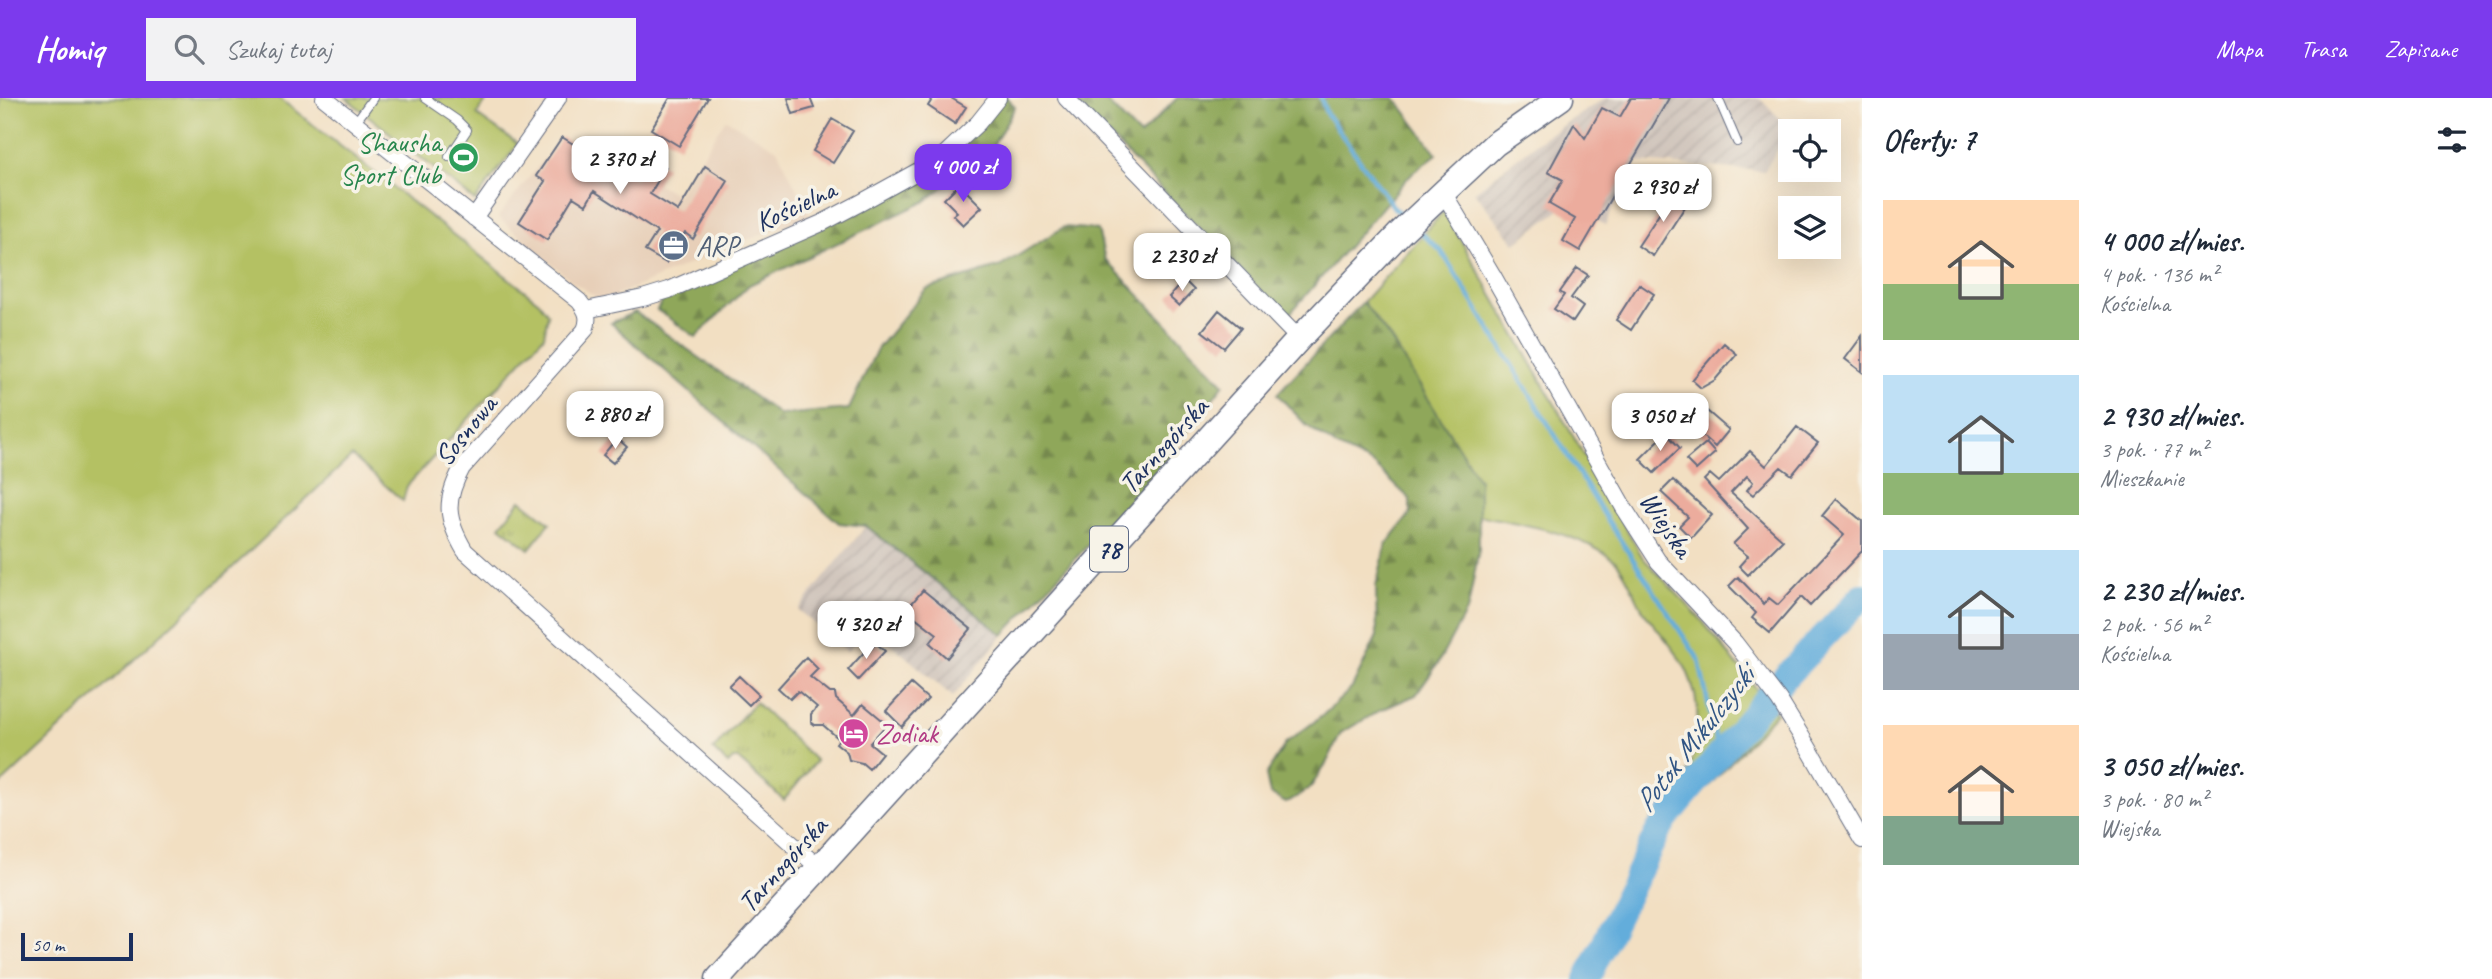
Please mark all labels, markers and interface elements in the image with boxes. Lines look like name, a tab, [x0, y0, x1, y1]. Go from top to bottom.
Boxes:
search box	[146, 18, 636, 81]
text: Homiq	[35, 28, 104, 70]
icon: search	[170, 30, 208, 68]
text: Szukaj tutaj	[226, 33, 332, 66]
text: Mapa	[2216, 34, 2262, 64]
text: Trasa	[2300, 34, 2346, 64]
text: Zapisane	[2384, 34, 2457, 64]
map controls	[1778, 119, 1841, 259]
button: locate	[1778, 119, 1841, 182]
text: Oferty: 7	[1883, 121, 1975, 159]
icon: filters	[2433, 121, 2471, 159]
place label: Shausha Sport Club	[340, 125, 444, 192]
pin: 2 370 zł	[548, 136, 692, 196]
sports icon: Shausha Sport Club	[447, 141, 481, 175]
text: 2 370 zł	[588, 144, 652, 173]
pin: 4 000 zł	[891, 144, 1035, 204]
text: 4 000 zł	[931, 152, 995, 181]
pin: 2 930 zł	[1591, 164, 1735, 224]
street label: Kościelna	[749, 171, 843, 239]
text: 2 930 zł	[1631, 172, 1695, 201]
button: layers	[1778, 196, 1841, 259]
text: 4 000 zł/mies.	[2100, 222, 2244, 260]
office icon: ARP	[656, 228, 690, 262]
place label: ARP	[696, 228, 742, 263]
icon: home	[1939, 228, 2023, 312]
pin: 2 230 zł	[1110, 234, 1254, 293]
text: 2 230 zł	[1150, 241, 1214, 270]
text: 4 pok. · 136 m²	[2100, 260, 2218, 289]
text: Kościelna	[2100, 289, 2170, 318]
street label: Sosnowa	[426, 386, 506, 473]
street label: Tarnogórska	[1111, 389, 1217, 501]
pin: 2 880 zł	[543, 392, 687, 451]
pin: 3 050 zł	[1588, 394, 1732, 453]
text: 2 930 zł/mies.	[2100, 397, 2244, 435]
text: 2 880 zł	[583, 399, 647, 428]
text: 3 050 zł	[1628, 401, 1692, 430]
icon: home	[1939, 403, 2023, 487]
text: 3 pok. · 77 m²	[2100, 435, 2208, 464]
text: Mieszkanie	[2100, 464, 2184, 493]
street label: Wiejska	[1632, 485, 1703, 566]
road number: 78	[1090, 526, 1128, 572]
text: 2 230 zł/mies.	[2100, 572, 2244, 610]
icon: home	[1939, 578, 2023, 662]
pin: 4 320 zł	[794, 602, 938, 661]
text: 4 320 zł	[834, 609, 898, 638]
text: 2 pok. · 56 m²	[2100, 610, 2208, 639]
text: Kościelna	[2100, 639, 2170, 668]
water label: Potok Mikulczycki	[1625, 653, 1767, 819]
hotel icon: Zodiak	[836, 716, 870, 750]
place label: Zodiak	[876, 716, 939, 751]
text: 3 050 zł/mies.	[2100, 747, 2244, 785]
icon: home	[1939, 753, 2023, 837]
text: 3 pok. · 80 m²	[2100, 785, 2208, 814]
street label: Tarnogórska	[730, 808, 836, 920]
text: Wiejska	[2100, 814, 2159, 843]
scale bar	[21, 930, 133, 962]
text: 50 m	[32, 933, 64, 957]

